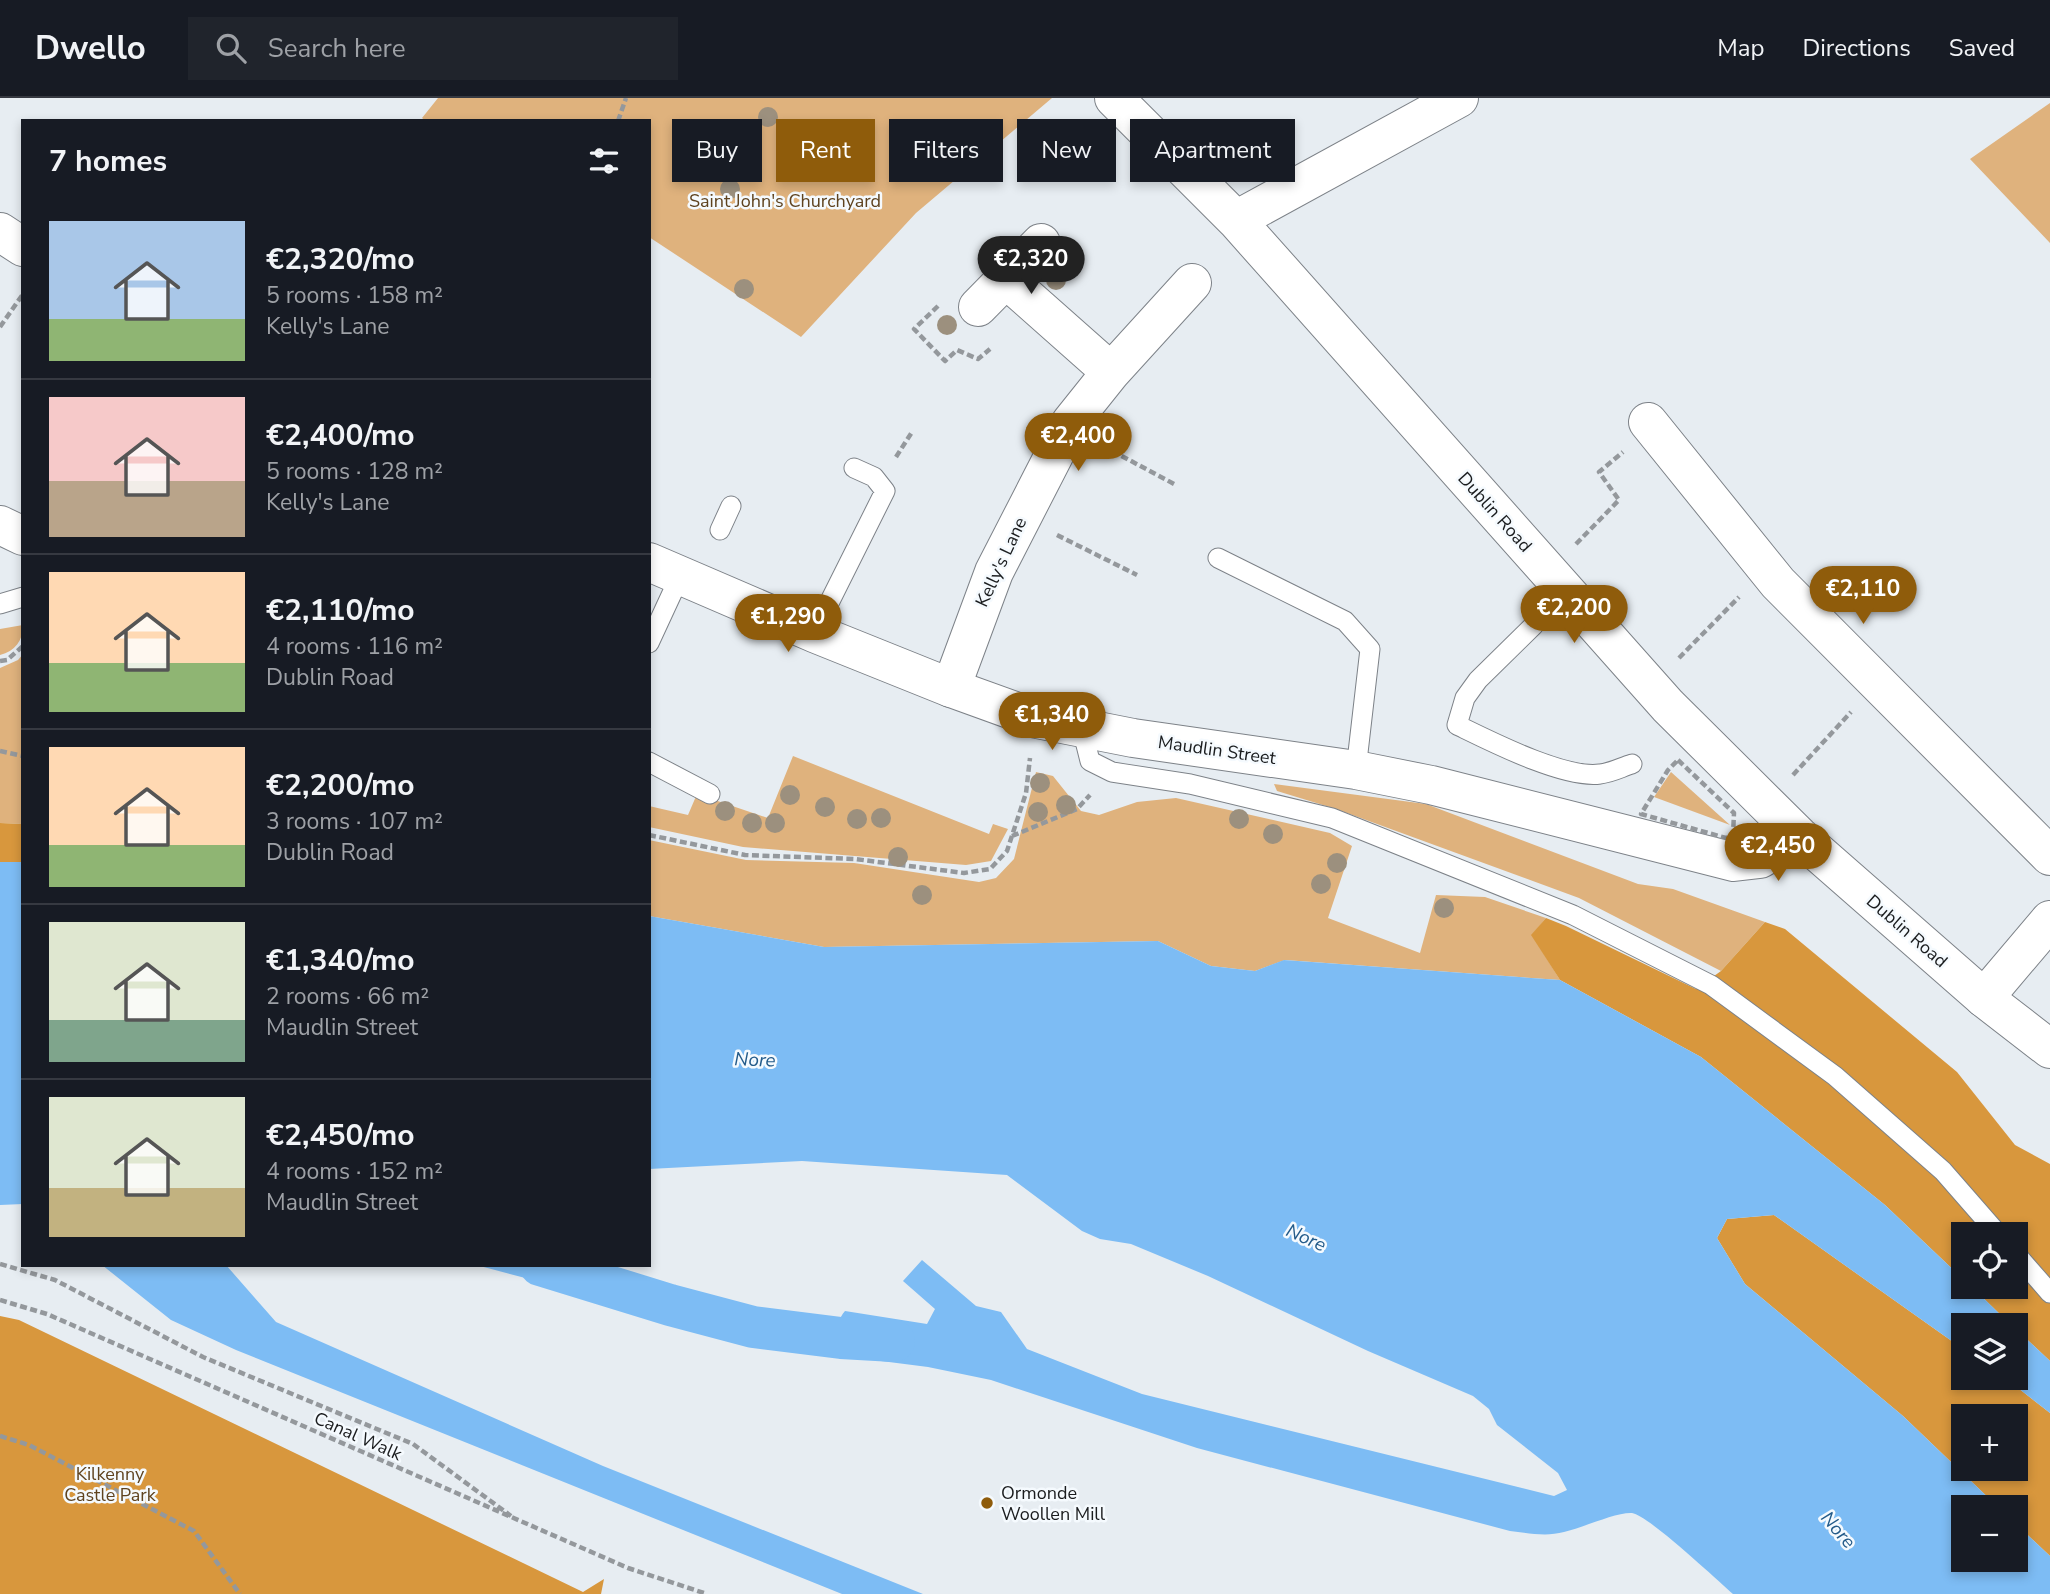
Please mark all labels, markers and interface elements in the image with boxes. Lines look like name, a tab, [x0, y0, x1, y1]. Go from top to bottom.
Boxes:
search box	[188, 17, 678, 80]
text: Dwello	[35, 26, 146, 71]
icon: search	[212, 29, 250, 67]
text: Search here	[268, 31, 406, 66]
text: Map	[1717, 32, 1764, 64]
text: Directions	[1802, 32, 1911, 64]
text: Saved	[1949, 32, 2015, 64]
chip: Buy	[672, 119, 762, 182]
chip: Rent	[776, 119, 875, 182]
chip: Filters	[889, 119, 1003, 182]
chip: New	[1017, 119, 1116, 182]
chip: Apartment	[1130, 119, 1295, 182]
text: 7 homes	[49, 141, 167, 182]
icon: filters	[585, 142, 623, 180]
park label: Saint John's Churchyard	[689, 189, 881, 213]
pin: €2,320	[974, 236, 1088, 296]
text: €2,320/mo	[266, 239, 415, 280]
text: €2,320	[994, 243, 1068, 274]
icon: home	[105, 249, 189, 333]
text: 5 rooms · 158 m²	[266, 280, 443, 311]
text: Kelly's Lane	[266, 311, 390, 342]
pin: €2,400	[1021, 414, 1135, 473]
text: €2,400/mo	[266, 415, 415, 456]
text: €2,400	[1041, 420, 1115, 451]
icon: home	[105, 425, 189, 509]
text: 5 rooms · 128 m²	[266, 456, 443, 487]
street label: Dublin Road	[1453, 467, 1537, 557]
text: Kelly's Lane	[266, 487, 390, 518]
street label: Kelly's Lane	[970, 513, 1032, 611]
pin: €2,110	[1806, 566, 1920, 626]
text: €2,110	[1826, 573, 1900, 604]
pin: €2,200	[1517, 586, 1631, 645]
text: €2,110/mo	[266, 590, 415, 631]
text: €2,200	[1537, 592, 1611, 623]
pin: €1,290	[731, 594, 845, 654]
icon: home	[105, 600, 189, 684]
text: €1,290	[751, 601, 825, 632]
text: 4 rooms · 116 m²	[266, 631, 443, 662]
text: Dublin Road	[266, 662, 394, 693]
pin: €1,340	[995, 692, 1109, 752]
text: €1,340	[1015, 699, 1089, 730]
street label: Maudlin Street	[1156, 730, 1278, 770]
text: €2,200/mo	[266, 765, 415, 806]
icon: home	[105, 775, 189, 859]
text: 3 rooms · 107 m²	[266, 806, 443, 837]
pin: €2,450	[1721, 824, 1835, 883]
text: €2,450	[1741, 830, 1815, 861]
text: Dublin Road	[266, 837, 394, 868]
street label: Dublin Road	[1861, 889, 1953, 973]
text: €1,340/mo	[266, 940, 415, 981]
icon: home	[105, 950, 189, 1034]
text: 2 rooms · 66 m²	[266, 981, 429, 1012]
text: Maudlin Street	[266, 1012, 418, 1043]
water label: Nore	[734, 1046, 776, 1074]
text: €2,450/mo	[266, 1115, 415, 1156]
icon: home	[105, 1125, 189, 1209]
text: 4 rooms · 152 m²	[266, 1156, 443, 1187]
text: Maudlin Street	[266, 1187, 418, 1218]
water label: Nore	[1282, 1218, 1330, 1258]
map controls	[1951, 1222, 2028, 1572]
button: locate	[1951, 1222, 2028, 1299]
button: layers	[1951, 1313, 2028, 1390]
button: +	[1951, 1404, 2028, 1481]
street label: Canal Walk	[310, 1406, 407, 1466]
park label: Kilkenny Castle Park	[64, 1462, 157, 1507]
place label: Ormonde Woollen Mill	[1001, 1481, 1106, 1526]
marker: Ormonde Woollen Mill	[979, 1495, 995, 1511]
button: −	[1951, 1495, 2028, 1572]
water label: Nore	[1815, 1506, 1861, 1554]

